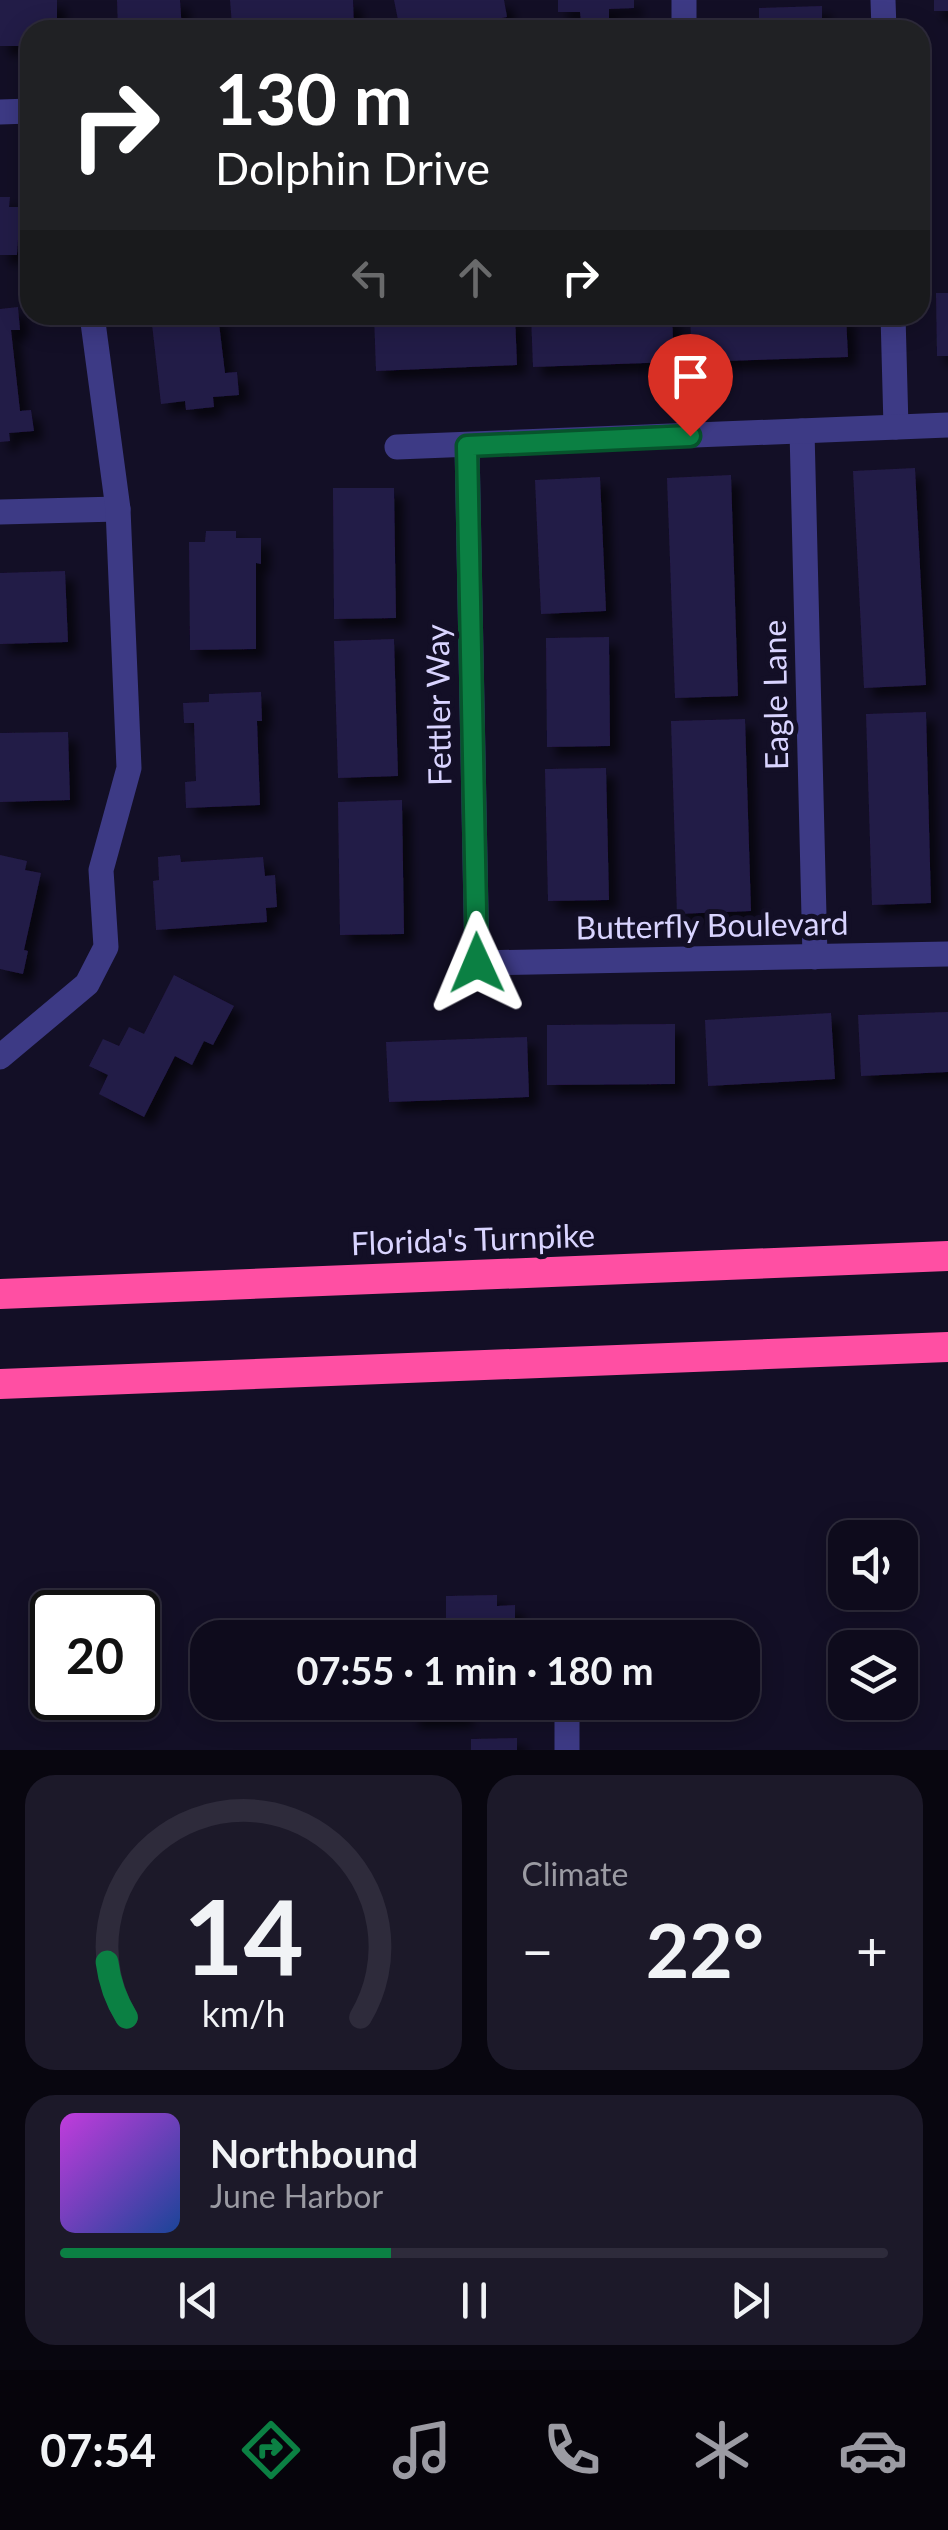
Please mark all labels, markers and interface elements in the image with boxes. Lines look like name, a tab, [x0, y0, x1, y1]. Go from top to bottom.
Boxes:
text: 130 m	[215, 56, 412, 140]
icon: right	[50, 60, 180, 190]
text: Dolphin Drive	[215, 141, 490, 195]
icon: left	[343, 250, 398, 305]
icon: ahead	[448, 250, 503, 305]
icon: right	[553, 250, 608, 305]
pin	[648, 334, 733, 437]
icon: arrive	[663, 349, 718, 404]
street label: Eagle Lane	[754, 619, 795, 771]
street label: Fettler Way	[417, 623, 458, 786]
street label: Butterfly Boulevard	[575, 903, 849, 946]
position arrow	[425, 911, 529, 1015]
street label: Florida's Turnpike	[350, 1215, 596, 1262]
map controls	[828, 1520, 918, 1720]
button: sound	[828, 1520, 918, 1610]
speed limit sign: 20	[30, 1590, 160, 1720]
button: layers	[828, 1630, 918, 1720]
text: 07:55 · 1 min · 180 m	[296, 1647, 654, 1693]
text: Climate	[522, 1854, 628, 1893]
text: 14	[183, 1872, 304, 1997]
text: 22°	[646, 1904, 764, 1994]
text: −	[522, 1917, 553, 1983]
text: +	[856, 1917, 888, 1983]
text: km/h	[201, 1992, 285, 2035]
text: Northbound	[210, 2130, 418, 2176]
text: June Harbor	[210, 2176, 383, 2215]
icon: previous	[171, 2273, 226, 2328]
icon: pause	[447, 2273, 502, 2328]
icon: next	[723, 2273, 778, 2328]
icon: directions	[236, 2415, 306, 2485]
icon: music	[387, 2415, 457, 2485]
icon: phone	[537, 2415, 607, 2485]
icon: climate	[687, 2415, 757, 2485]
icon: car	[838, 2415, 908, 2485]
text: 07:54	[40, 2423, 156, 2477]

